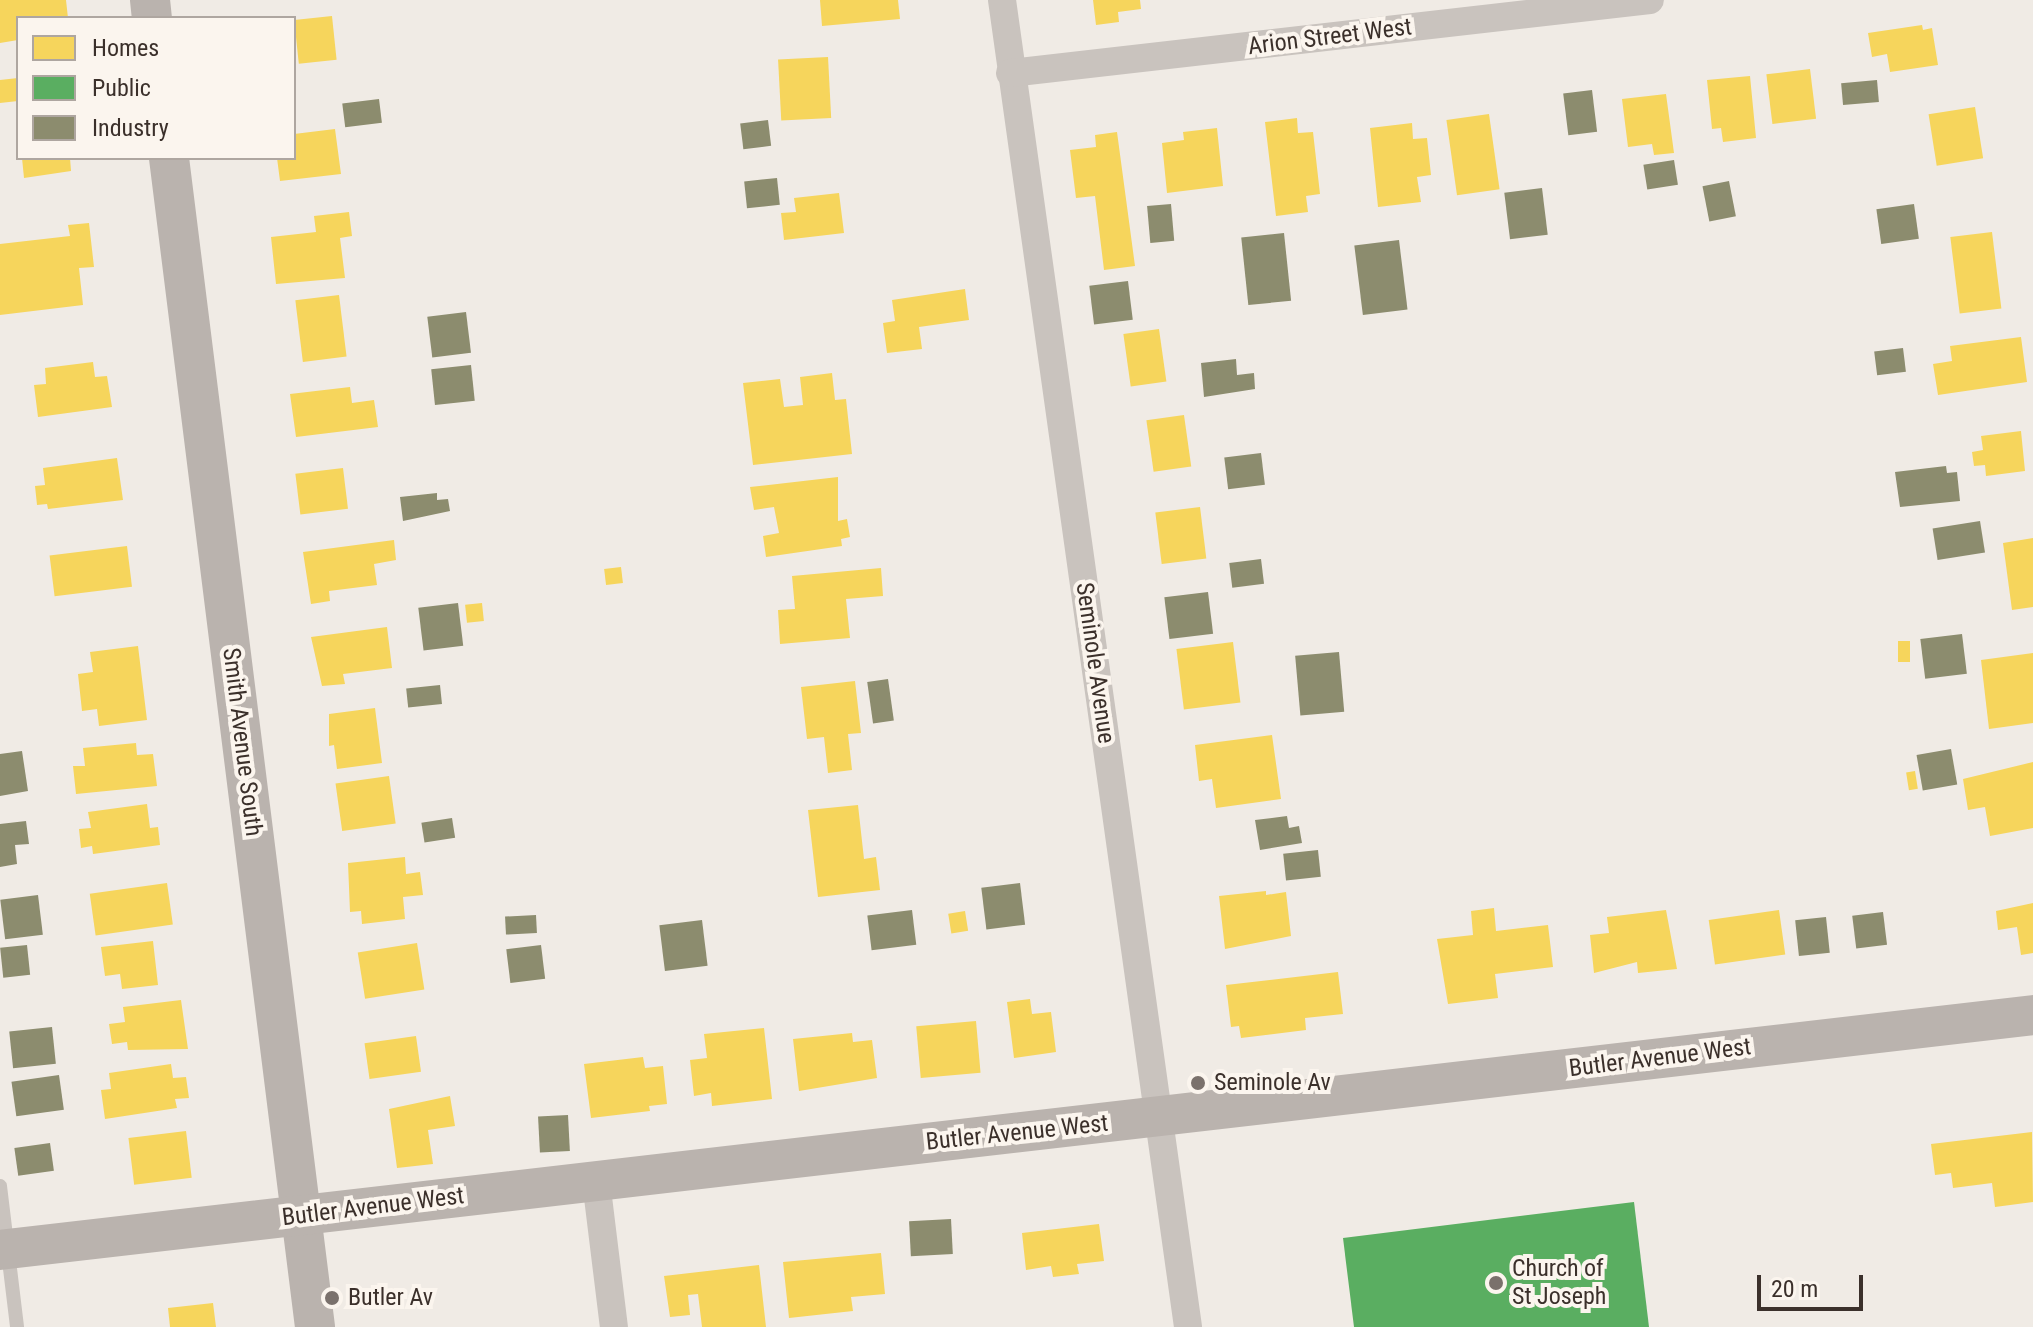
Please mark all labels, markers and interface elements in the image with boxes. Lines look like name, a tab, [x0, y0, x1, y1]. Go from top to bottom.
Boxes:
street label: Arion Street West	[1246, 13, 1414, 61]
legend	[16, 16, 296, 160]
text: Homes	[92, 34, 159, 62]
text: Public	[92, 74, 151, 102]
text: Industry	[92, 114, 169, 142]
street label: Seminole Avenue	[1069, 581, 1121, 745]
street label: Smith Avenue South	[216, 646, 268, 838]
street label: Butler Avenue West	[1567, 1033, 1753, 1083]
place label: Seminole Av	[1214, 1069, 1331, 1097]
marker: Seminole Av	[1189, 1074, 1207, 1092]
street label: Butler Avenue West	[924, 1109, 1110, 1157]
street label: Butler Avenue West	[280, 1182, 466, 1232]
place label: Church of St Joseph	[1512, 1255, 1606, 1311]
scale bar	[1761, 1259, 1867, 1309]
marker: Church of St Joseph	[1487, 1274, 1505, 1292]
text: 20 m	[1771, 1275, 1818, 1303]
place label: Butler Av	[348, 1284, 433, 1312]
marker: Butler Av	[323, 1289, 341, 1307]

